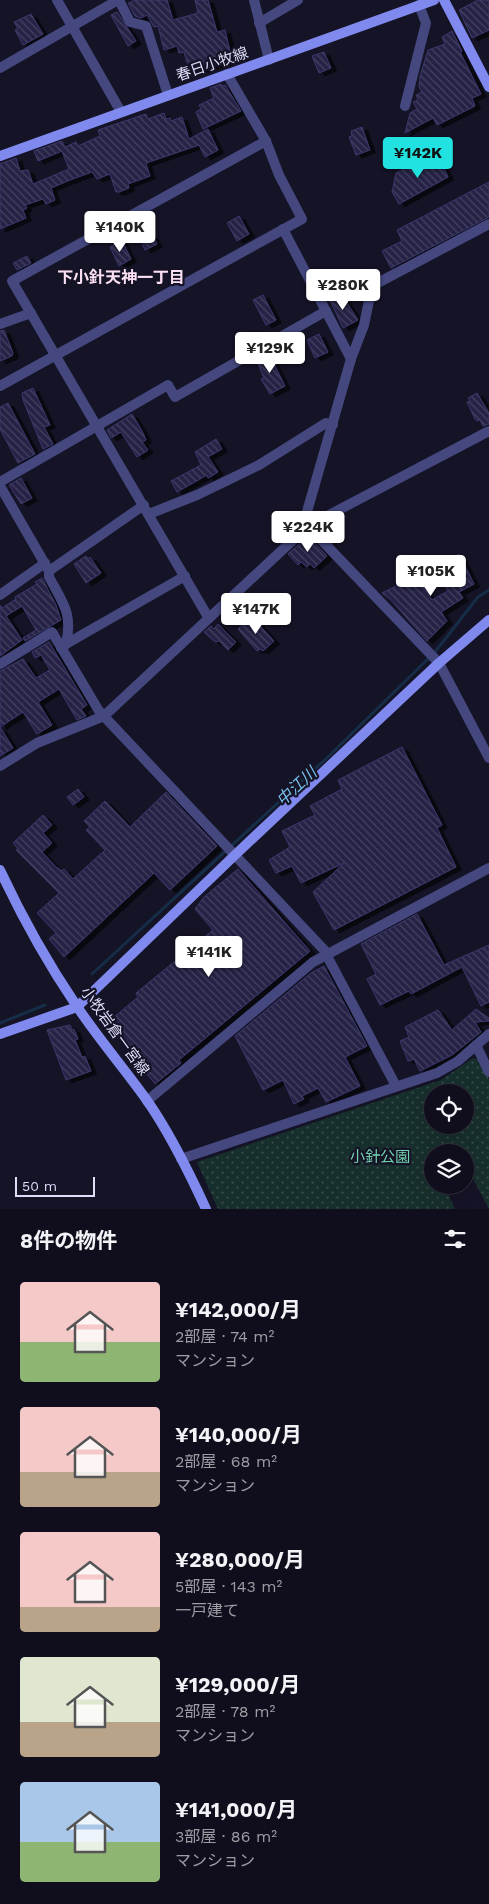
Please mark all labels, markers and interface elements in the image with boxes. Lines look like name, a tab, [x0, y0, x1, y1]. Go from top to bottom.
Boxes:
street label: 春日小牧線	[174, 43, 250, 85]
pin: ¥142K	[383, 136, 453, 179]
text: ¥142K	[394, 143, 442, 162]
pin: ¥140K	[85, 210, 155, 253]
text: ¥140K	[95, 217, 145, 236]
district label: 下小針天神一丁目	[57, 268, 185, 287]
pin: ¥280K	[308, 268, 378, 311]
text: ¥280K	[317, 275, 369, 294]
pin: ¥129K	[235, 332, 305, 374]
text: ¥129K	[246, 338, 294, 357]
pin: ¥224K	[273, 510, 343, 553]
text: ¥224K	[283, 517, 333, 536]
pin: ¥105K	[396, 554, 466, 597]
text: ¥105K	[407, 561, 455, 580]
pin: ¥147K	[221, 592, 291, 635]
text: ¥147K	[232, 599, 280, 618]
water label: 中江川	[272, 762, 322, 810]
pin: ¥141K	[174, 936, 244, 978]
text: ¥141K	[186, 942, 232, 961]
street label: 小牧岩倉一宮線	[77, 983, 153, 1079]
map controls	[424, 1084, 474, 1194]
button: locate	[424, 1084, 474, 1134]
button: layers	[424, 1144, 474, 1194]
park label: 小針公園	[350, 1148, 410, 1166]
scale bar	[15, 1174, 95, 1197]
text: 50 m	[22, 1178, 57, 1194]
icon: filters	[441, 1225, 469, 1253]
text: 8件の物件	[20, 1228, 117, 1253]
text: ¥142,000/月	[175, 1297, 301, 1322]
icon: home	[60, 1302, 120, 1362]
text: 2部屋 · 74 m²	[175, 1327, 274, 1346]
text: マンション	[175, 1351, 255, 1370]
text: ¥140,000/月	[175, 1422, 302, 1447]
icon: home	[60, 1427, 120, 1487]
text: 2部屋 · 68 m²	[175, 1452, 277, 1471]
text: マンション	[175, 1476, 255, 1495]
text: ¥280,000/月	[175, 1547, 305, 1572]
icon: home	[60, 1552, 120, 1612]
text: 5部屋 · 143 m²	[175, 1577, 282, 1596]
text: 一戸建て	[175, 1601, 239, 1620]
text: ¥129,000/月	[175, 1672, 300, 1697]
icon: home	[60, 1677, 120, 1737]
text: 2部屋 · 78 m²	[175, 1702, 275, 1721]
text: マンション	[175, 1726, 255, 1745]
text: ¥141,000/月	[175, 1797, 297, 1822]
icon: home	[60, 1802, 120, 1862]
text: 3部屋 · 86 m²	[175, 1827, 277, 1846]
text: マンション	[175, 1851, 255, 1870]

